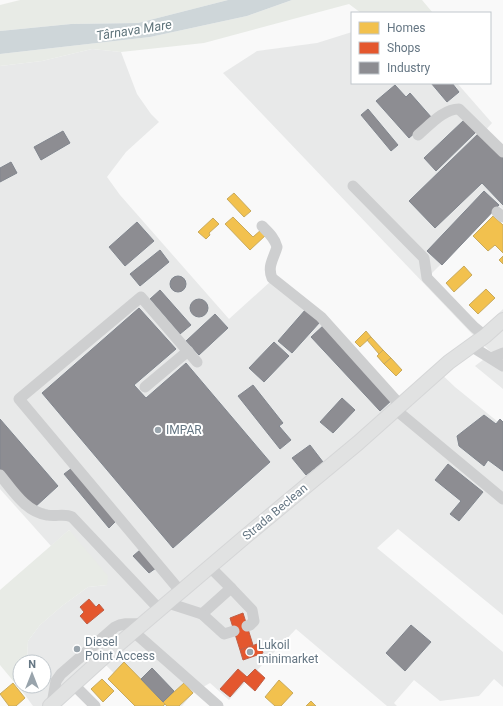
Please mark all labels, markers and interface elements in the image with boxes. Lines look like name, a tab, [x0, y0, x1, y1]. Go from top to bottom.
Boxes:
legend	[351, 12, 491, 84]
water label: Târnava Mare	[95, 17, 173, 43]
text: Homes	[387, 21, 425, 35]
text: Shops	[387, 41, 421, 55]
text: Industry	[387, 61, 431, 75]
place label: IMPAR	[166, 423, 202, 437]
marker: IMPAR	[153, 425, 163, 435]
street label: Strada Beclean	[240, 481, 310, 543]
place label: Diesel Point Access	[85, 635, 155, 663]
place label: Lukoil minimarket	[258, 638, 318, 666]
marker: Diesel Point Access	[72, 644, 82, 654]
marker: Lukoil minimarket	[245, 647, 255, 657]
north arrow	[12, 654, 52, 694]
text: N	[28, 658, 36, 671]

